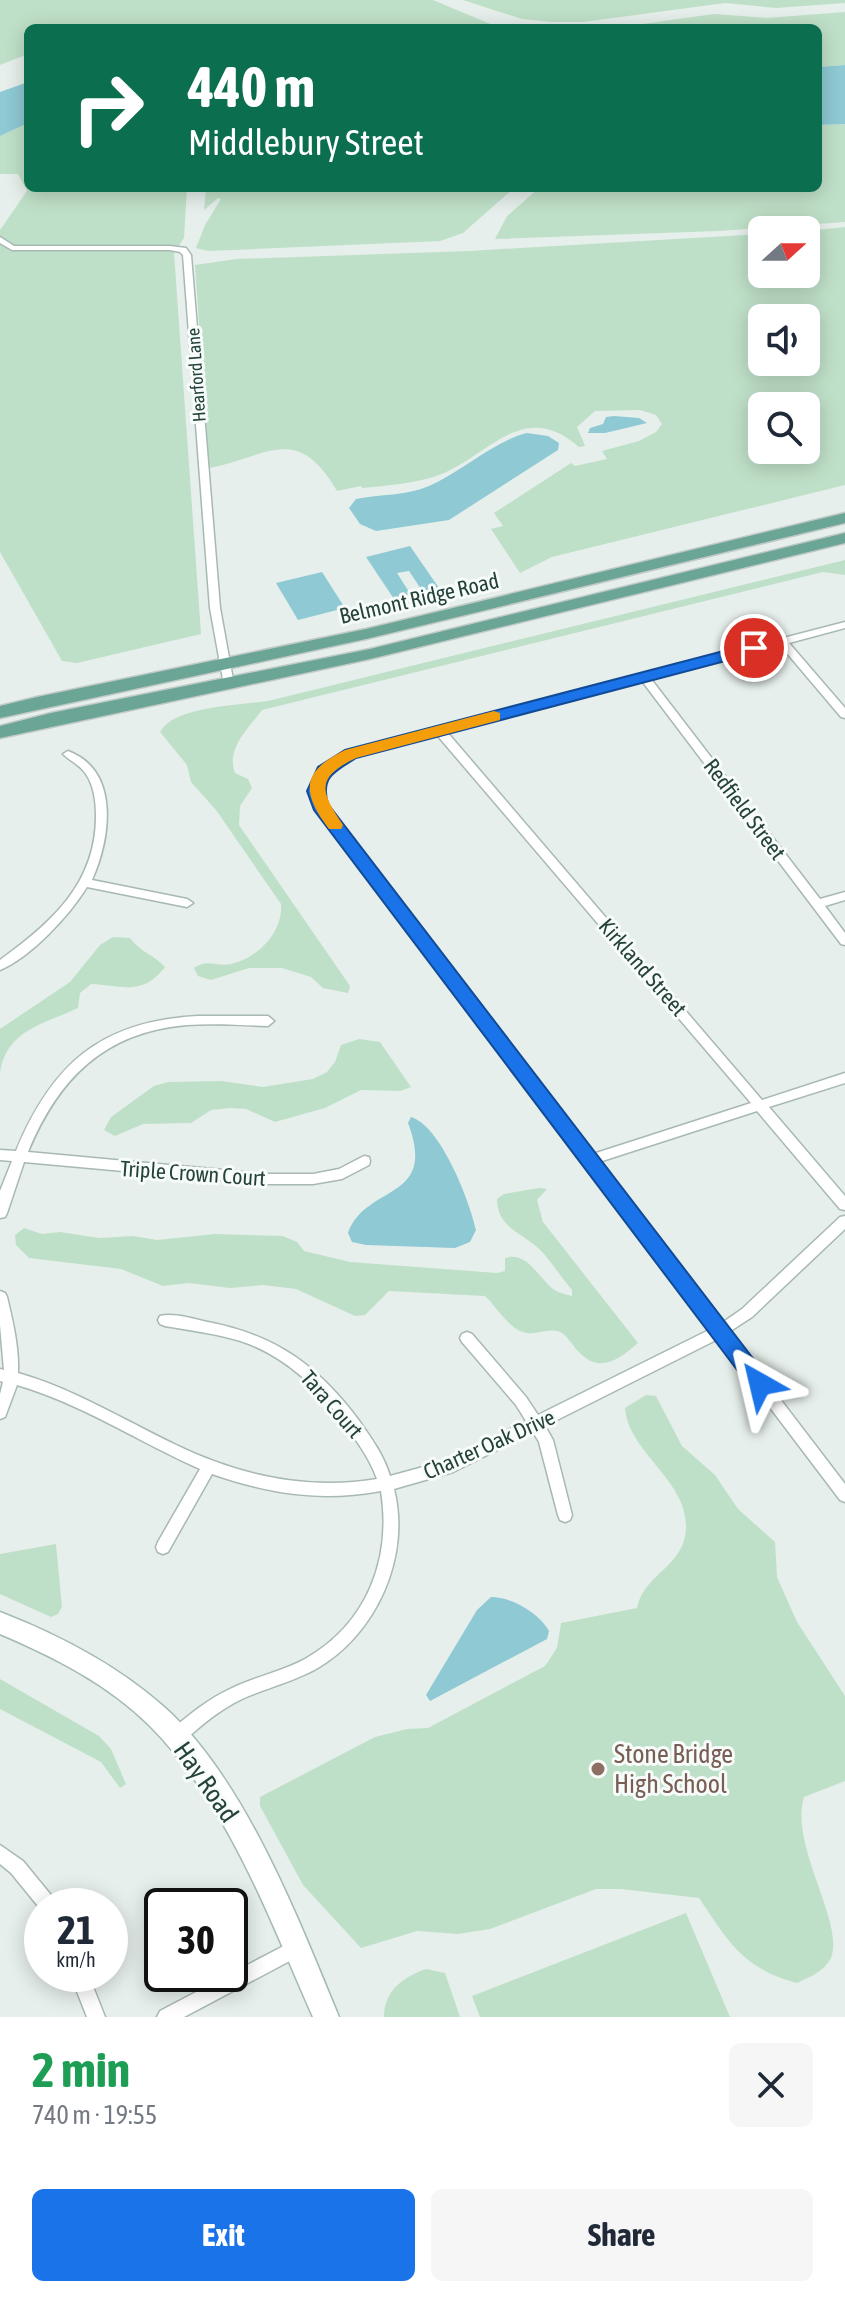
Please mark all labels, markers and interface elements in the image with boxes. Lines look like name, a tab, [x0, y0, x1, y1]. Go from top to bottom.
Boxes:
text: 440 m	[188, 55, 315, 119]
icon: right	[56, 56, 160, 160]
text: Middlebury Street	[188, 121, 424, 163]
north arrow	[748, 216, 820, 288]
map controls	[748, 216, 820, 464]
button: sound	[748, 304, 820, 376]
street label: Hearford Lane	[182, 327, 210, 423]
button: search	[748, 392, 820, 464]
street label: Belmont Ridge Road	[337, 567, 501, 629]
pin	[720, 614, 788, 682]
icon: arrive	[732, 626, 776, 670]
street label: Redfield Street	[699, 753, 791, 865]
street label: Kirkland Street	[594, 913, 692, 1021]
street label: Triple Crown Court	[119, 1155, 267, 1191]
position arrow	[718, 1342, 802, 1426]
street label: Tara Court	[296, 1365, 368, 1443]
street label: Charter Oak Drive	[419, 1403, 559, 1485]
street label: Hay Road	[168, 1736, 244, 1828]
place label: Stone Bridge High School	[614, 1739, 733, 1799]
marker: Stone Bridge High School	[589, 1760, 607, 1778]
speed limit sign: 30	[144, 1888, 248, 1992]
text: 21	[57, 1907, 95, 1952]
text: km/h	[56, 1948, 96, 1971]
text: 2 min	[32, 2042, 130, 2097]
button: close	[729, 2043, 813, 2127]
text: 740 m · 19:55	[32, 2100, 157, 2130]
button: Exit	[32, 2189, 415, 2281]
button: Share	[431, 2189, 813, 2281]

